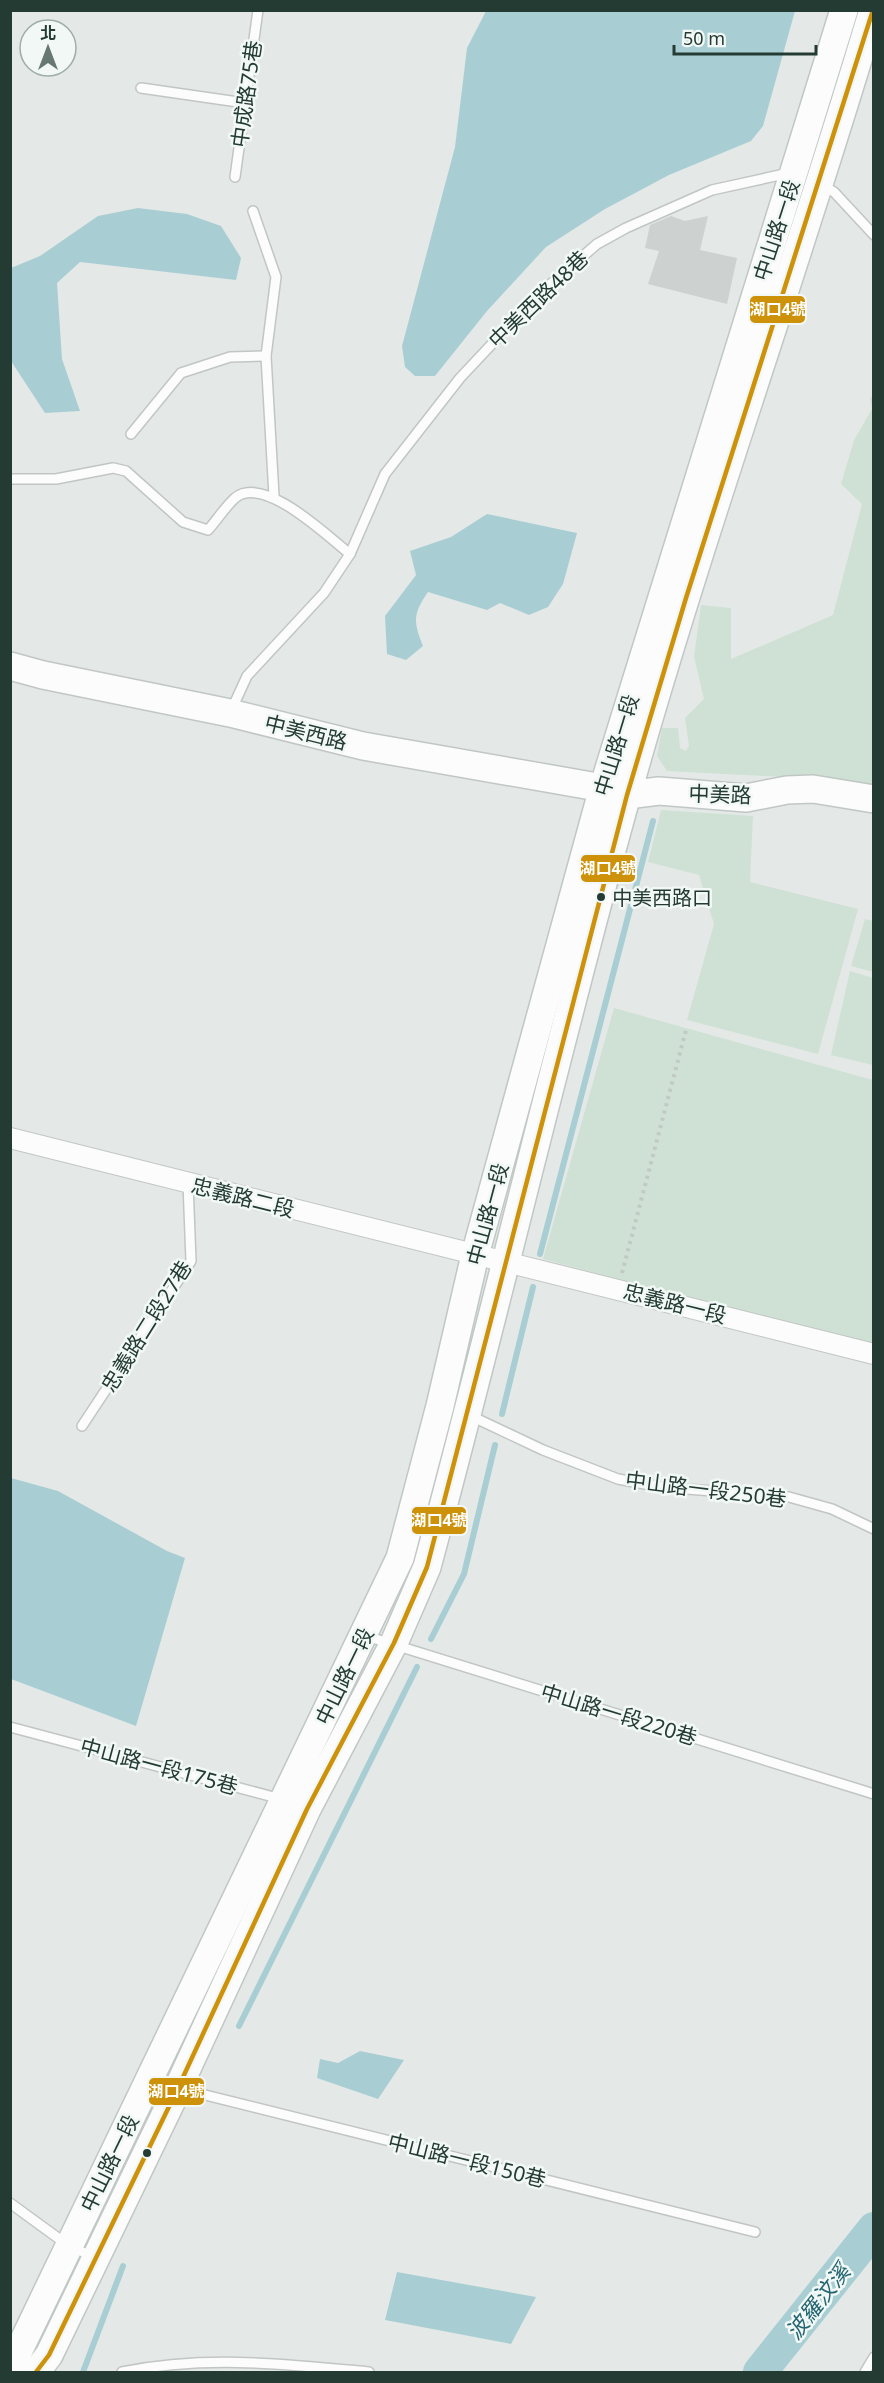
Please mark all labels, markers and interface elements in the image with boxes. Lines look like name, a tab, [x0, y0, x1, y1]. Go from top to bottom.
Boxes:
north arrow	[18, 18, 78, 78]
scale bar	[674, 18, 816, 56]
text: 北	[40, 22, 56, 44]
text: 50 m	[683, 26, 725, 50]
street label: 中成路75巷	[225, 39, 267, 149]
street label: 中山路一段	[746, 176, 806, 284]
street label: 中美西路48巷	[482, 244, 594, 354]
line badge: 湖口4號	[749, 295, 806, 324]
text: 湖口4號	[749, 298, 807, 320]
street label: 中山路一段	[587, 691, 645, 799]
street label: 中美西路	[262, 708, 350, 756]
street label: 中美路	[688, 779, 752, 809]
line badge: 湖口4號	[580, 854, 636, 883]
text: 湖口4號	[579, 857, 637, 879]
place label: 中美西路口	[612, 884, 712, 911]
marker: 中美西路口	[595, 891, 607, 903]
street label: 中山路一段	[460, 1160, 514, 1268]
street label: 忠義路二段	[189, 1171, 297, 1223]
street label: 忠義路二段27巷	[94, 1255, 198, 1397]
street label: 忠義路一段	[621, 1277, 729, 1329]
street label: 中山路一段250巷	[624, 1465, 788, 1513]
line badge: 湖口4號	[411, 1506, 467, 1535]
text: 湖口4號	[410, 1509, 468, 1531]
street label: 中山路一段	[308, 1623, 380, 1729]
street label: 中山路一段220巷	[537, 1677, 701, 1751]
street label: 中山路一段175巷	[77, 1732, 241, 1800]
line badge: 湖口4號	[148, 2077, 205, 2106]
text: 湖口4號	[147, 2080, 205, 2102]
street label: 中山路一段	[73, 2110, 145, 2216]
street label: 中山路一段150巷	[385, 2127, 549, 2193]
unlabelled marker	[141, 2147, 153, 2159]
water label: 波羅汶溪	[778, 2255, 858, 2345]

